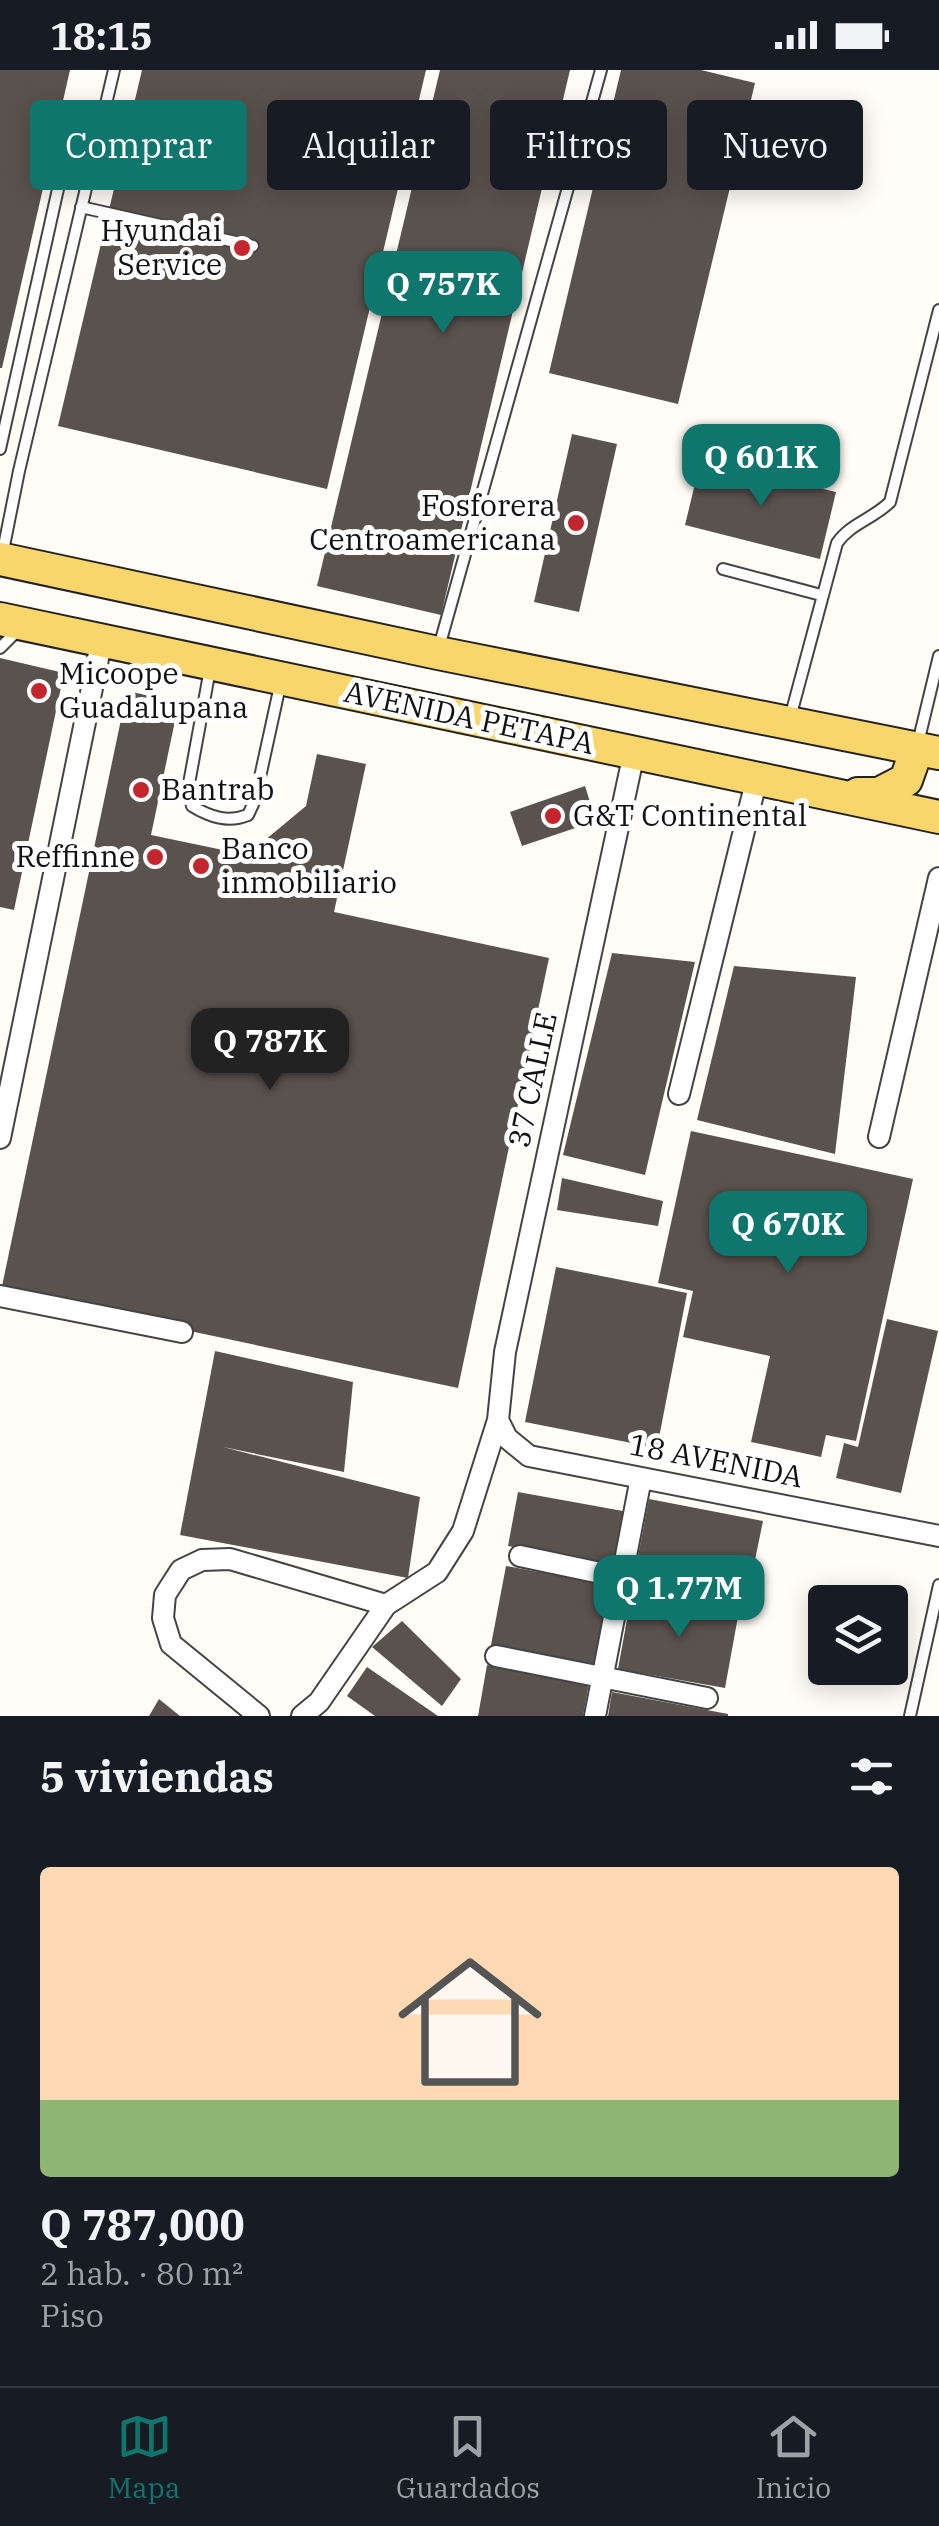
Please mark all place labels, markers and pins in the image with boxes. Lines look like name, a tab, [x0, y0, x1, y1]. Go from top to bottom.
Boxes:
place label: Hyundai Service	[101, 210, 222, 283]
marker: Hyundai Service	[231, 237, 253, 259]
pin: Q 757K	[362, 251, 524, 336]
pin: Q 601K	[680, 424, 842, 509]
place label: Fosforera Centroamericana	[309, 485, 556, 558]
marker: Fosforera Centroamericana	[565, 512, 587, 534]
place label: Micoope Guadalupana	[59, 653, 248, 726]
marker: Micoope Guadalupana	[28, 680, 50, 702]
place label: Bantrab	[161, 769, 275, 808]
marker: Bantrab	[130, 779, 152, 801]
place label: G&T Continental	[573, 795, 807, 834]
marker: G&T Continental	[542, 805, 564, 827]
place label: Banco inmobiliario	[221, 828, 397, 901]
place label: Reffinne	[16, 836, 135, 875]
marker: Reffinne	[144, 846, 166, 868]
marker: Banco inmobiliario	[190, 855, 212, 877]
pin: Q 787K	[189, 1008, 351, 1093]
pin: Q 670K	[707, 1191, 869, 1276]
pin: Q 1.77M	[587, 1555, 771, 1640]

